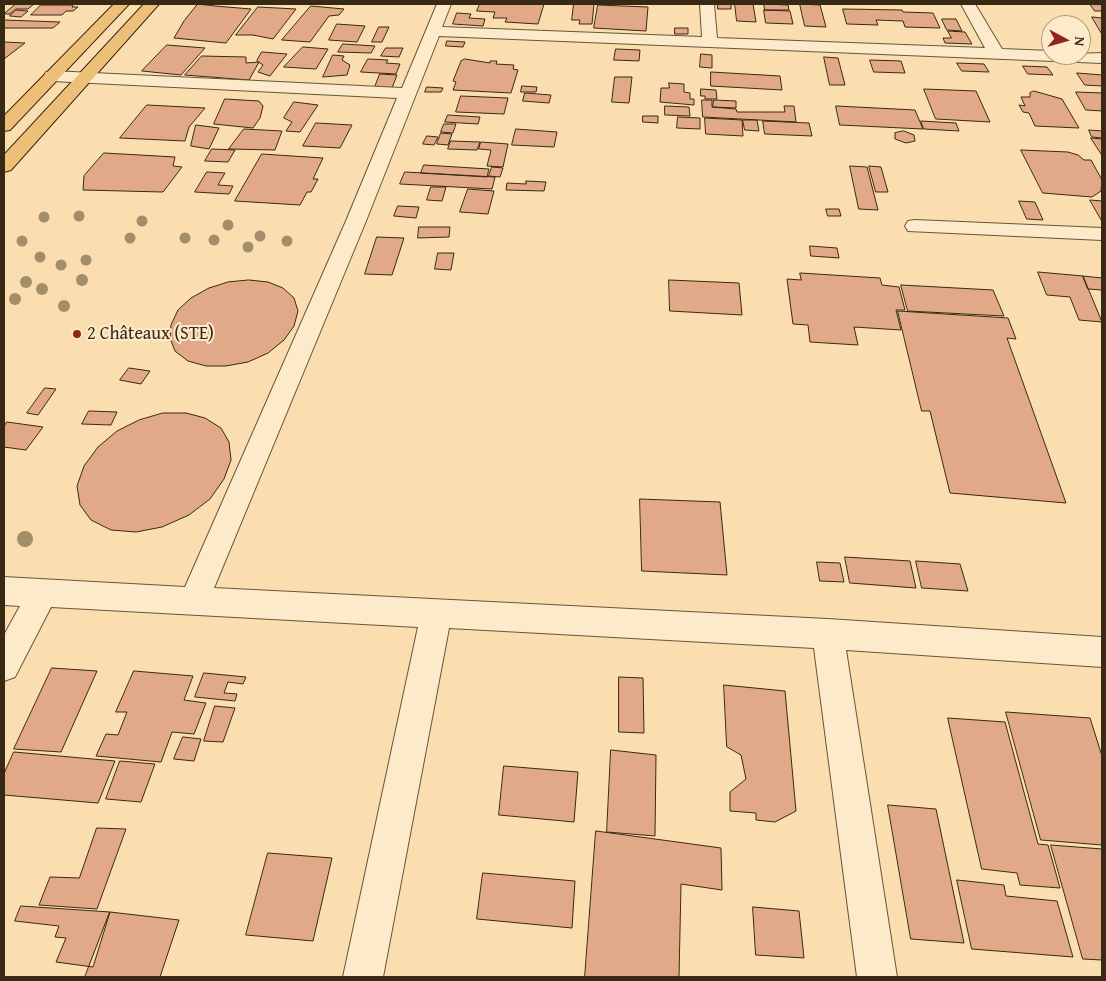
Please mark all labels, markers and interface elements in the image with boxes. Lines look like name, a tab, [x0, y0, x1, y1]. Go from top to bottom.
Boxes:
north arrow	[1041, 15, 1091, 65]
text: N	[1069, 36, 1090, 47]
place label: 2 Châteaux (STE)	[87, 323, 214, 345]
marker: 2 Châteaux (STE)	[71, 328, 83, 340]

